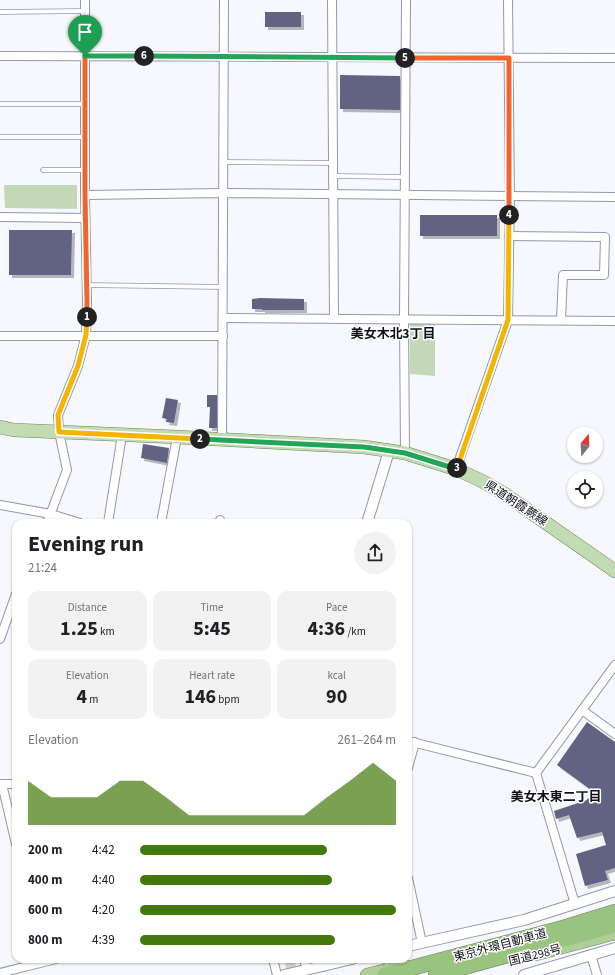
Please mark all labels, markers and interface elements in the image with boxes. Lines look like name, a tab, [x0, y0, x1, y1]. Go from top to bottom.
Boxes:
pin	[68, 15, 102, 56]
icon: arrive	[74, 21, 96, 43]
pin: 6	[134, 46, 154, 66]
text: 6	[141, 48, 147, 63]
pin: 5	[395, 48, 415, 68]
text: 5	[402, 50, 408, 65]
pin: 4	[499, 205, 519, 225]
text: 4	[506, 207, 512, 222]
pin: 1	[77, 307, 97, 327]
text: 1	[84, 309, 90, 324]
district label: 美女木北3丁目	[351, 325, 435, 343]
north arrow	[567, 427, 603, 463]
map controls	[567, 427, 603, 507]
pin: 2	[190, 429, 210, 449]
text: 2	[197, 431, 203, 446]
pin: 3	[447, 458, 467, 478]
text: 3	[454, 460, 460, 475]
button: locate	[567, 471, 603, 507]
street label: 県道朝霞蕨線	[481, 477, 551, 530]
text: Evening run	[28, 528, 144, 560]
button: share	[354, 532, 396, 574]
text: 21:24	[28, 559, 57, 577]
text: Distance	[68, 600, 107, 615]
text: Time	[200, 600, 224, 615]
text: Pace	[326, 600, 347, 615]
text: 1.25	[60, 615, 98, 643]
text: 5:45	[193, 615, 231, 643]
text: 4:36	[308, 615, 345, 643]
text: km	[98, 624, 115, 639]
text: /km	[345, 624, 366, 639]
text: Elevation	[66, 668, 109, 683]
text: Heart rate	[189, 668, 235, 683]
text: kcal	[327, 668, 346, 683]
text: 4	[76, 683, 87, 711]
text: 146	[184, 683, 216, 711]
text: 90	[326, 683, 347, 711]
text: m	[87, 692, 98, 707]
text: bpm	[216, 692, 240, 707]
text: Elevation	[28, 731, 79, 749]
text: 261–264 m	[338, 731, 396, 749]
district label: 美女木東二丁目	[510, 788, 602, 806]
text: 200 m	[28, 841, 62, 859]
text: 4:42	[92, 841, 115, 859]
text: 400 m	[28, 871, 62, 889]
text: 4:40	[92, 871, 115, 889]
text: 600 m	[28, 901, 62, 919]
text: 4:20	[92, 901, 115, 919]
street label: 東京外環自動車道	[452, 925, 549, 966]
text: 800 m	[28, 931, 62, 949]
text: 4:39	[92, 931, 115, 949]
street label: 国道298号	[507, 941, 563, 970]

